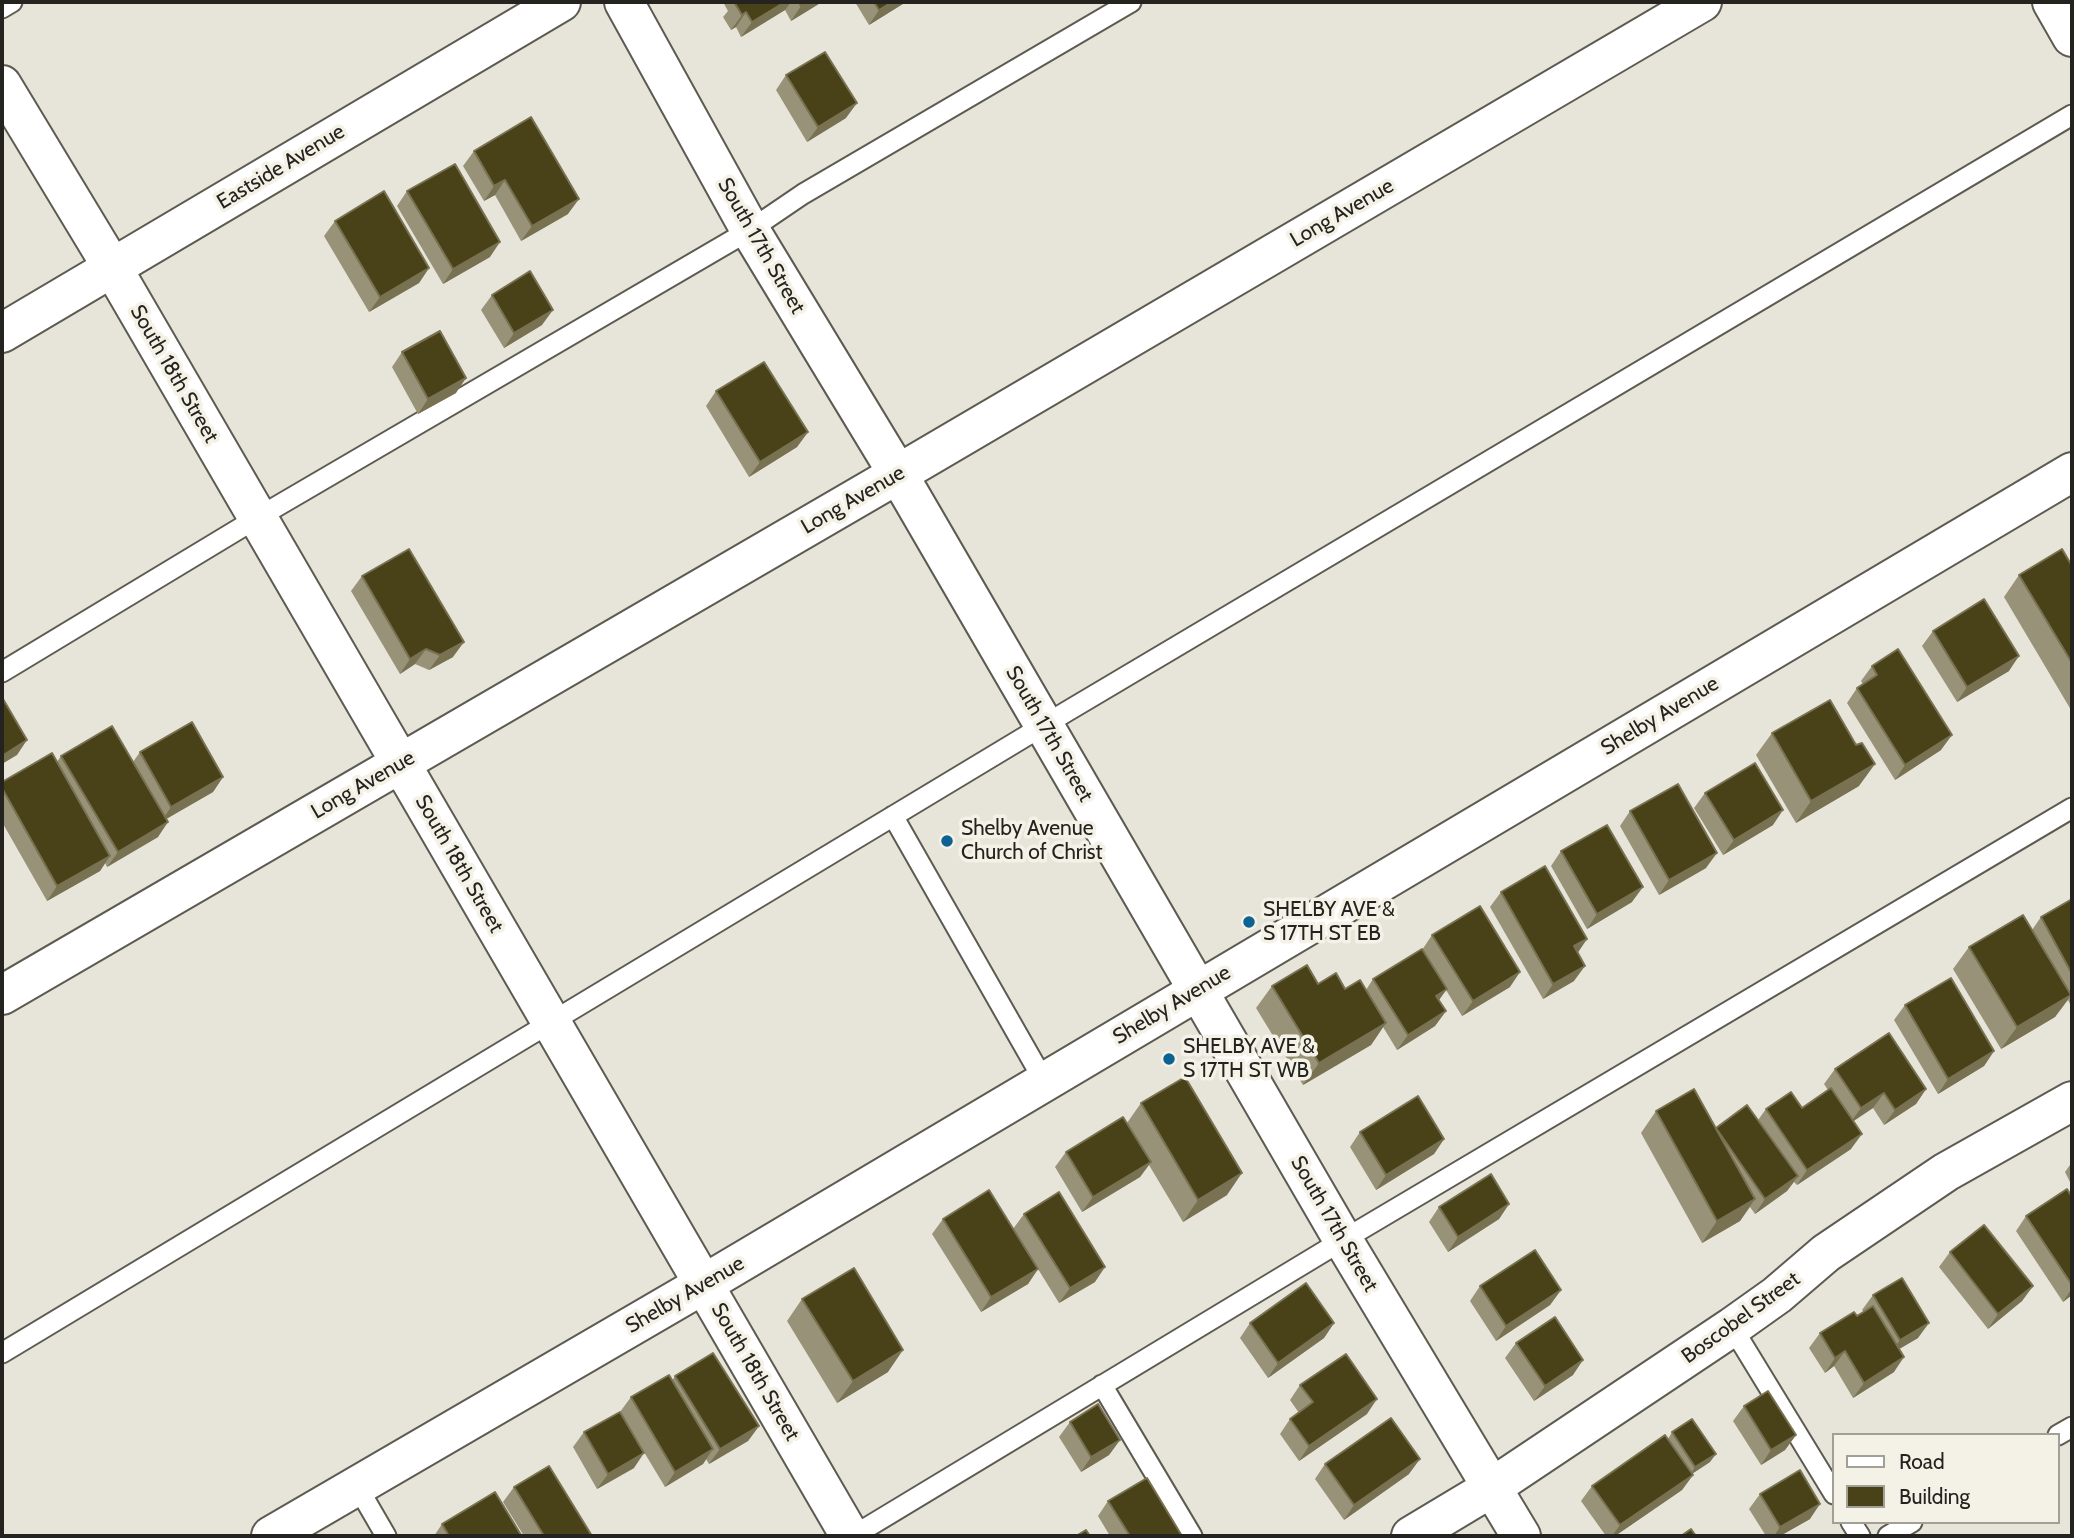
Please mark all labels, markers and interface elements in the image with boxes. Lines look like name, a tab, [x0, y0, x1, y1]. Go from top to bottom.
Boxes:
street label: Eastside Avenue	[213, 119, 349, 215]
street label: Long Avenue	[1286, 173, 1398, 253]
street label: South 17th Street	[712, 174, 810, 318]
street label: South 18th Street	[124, 301, 224, 447]
street label: Long Avenue	[797, 460, 909, 540]
street label: South 17th Street	[1000, 662, 1098, 806]
street label: Shelby Avenue	[1597, 671, 1723, 761]
street label: Long Avenue	[307, 745, 419, 825]
street label: South 18th Street	[409, 791, 509, 937]
place label: Shelby Avenue Church of Christ	[961, 816, 1103, 866]
marker: Shelby Avenue Church of Christ	[939, 833, 955, 849]
place label: SHELBY AVE & S 17TH ST EB	[1263, 897, 1395, 947]
marker: SHELBY AVE & S 17TH ST EB	[1241, 914, 1257, 930]
street label: Shelby Avenue	[1109, 960, 1235, 1050]
place label: SHELBY AVE & S 17TH ST WB	[1183, 1034, 1315, 1084]
marker: SHELBY AVE & S 17TH ST WB	[1161, 1051, 1177, 1067]
street label: South 17th Street	[1285, 1152, 1383, 1296]
street label: Shelby Avenue	[621, 1251, 749, 1339]
street label: Boscobel Street	[1677, 1267, 1805, 1369]
street label: South 18th Street	[705, 1299, 805, 1445]
legend	[1832, 1433, 2060, 1524]
text: Road	[1899, 1449, 1945, 1474]
text: Building	[1899, 1484, 1970, 1509]

